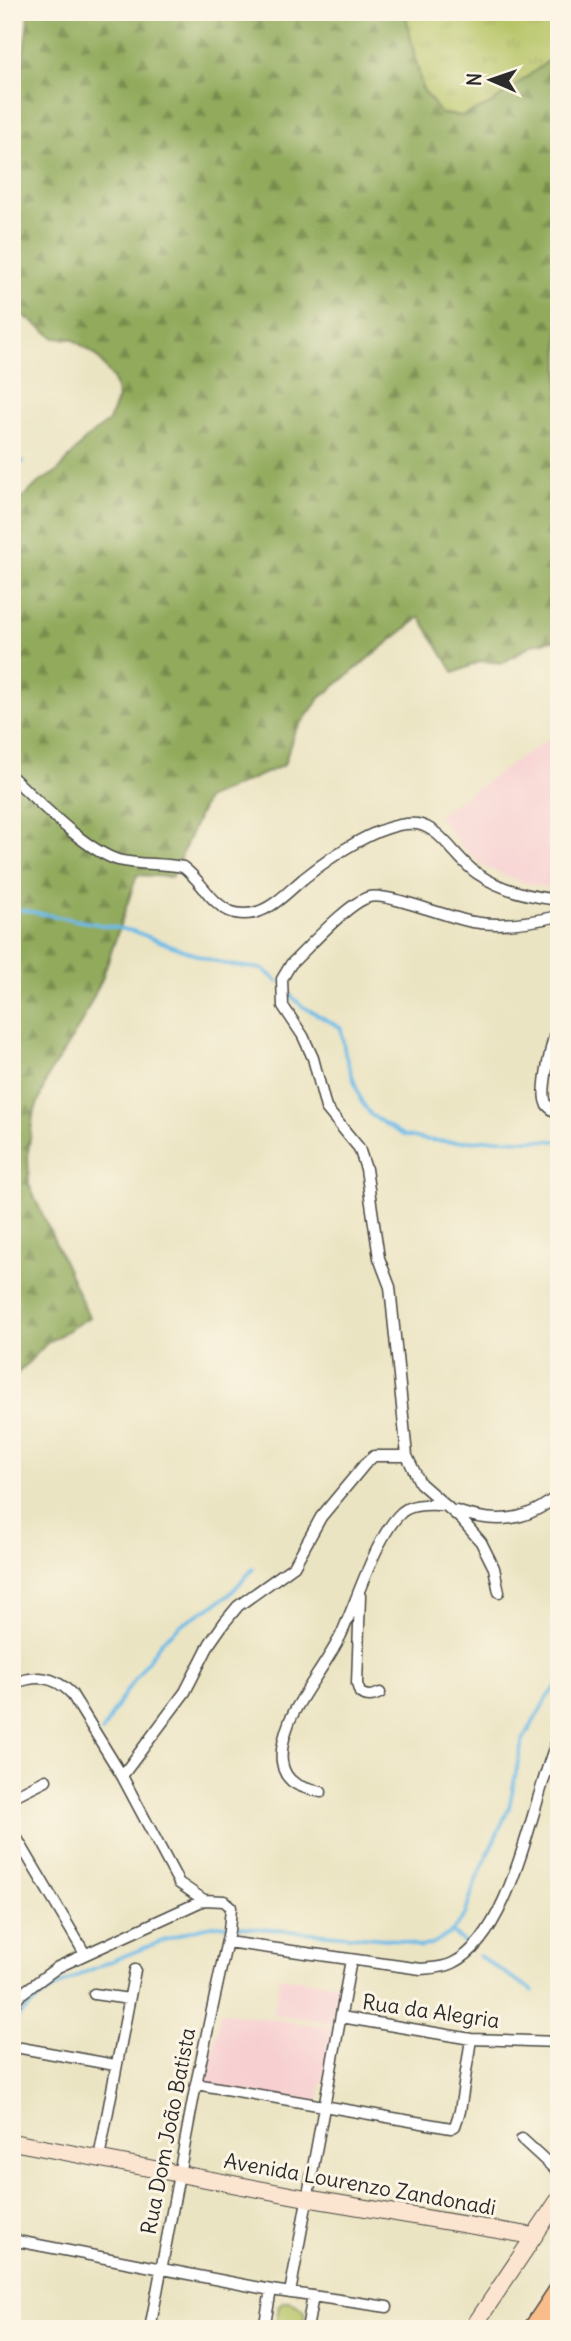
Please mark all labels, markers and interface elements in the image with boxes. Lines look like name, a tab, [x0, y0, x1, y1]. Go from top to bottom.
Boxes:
north arrow	[456, 46, 526, 116]
text: N	[462, 72, 486, 86]
street label: Rua da Alegria	[361, 1988, 501, 2034]
street label: Rua Dom João Batista	[135, 2025, 201, 2237]
street label: Avenida Lourenzo Zandonadi	[222, 2147, 498, 2221]

